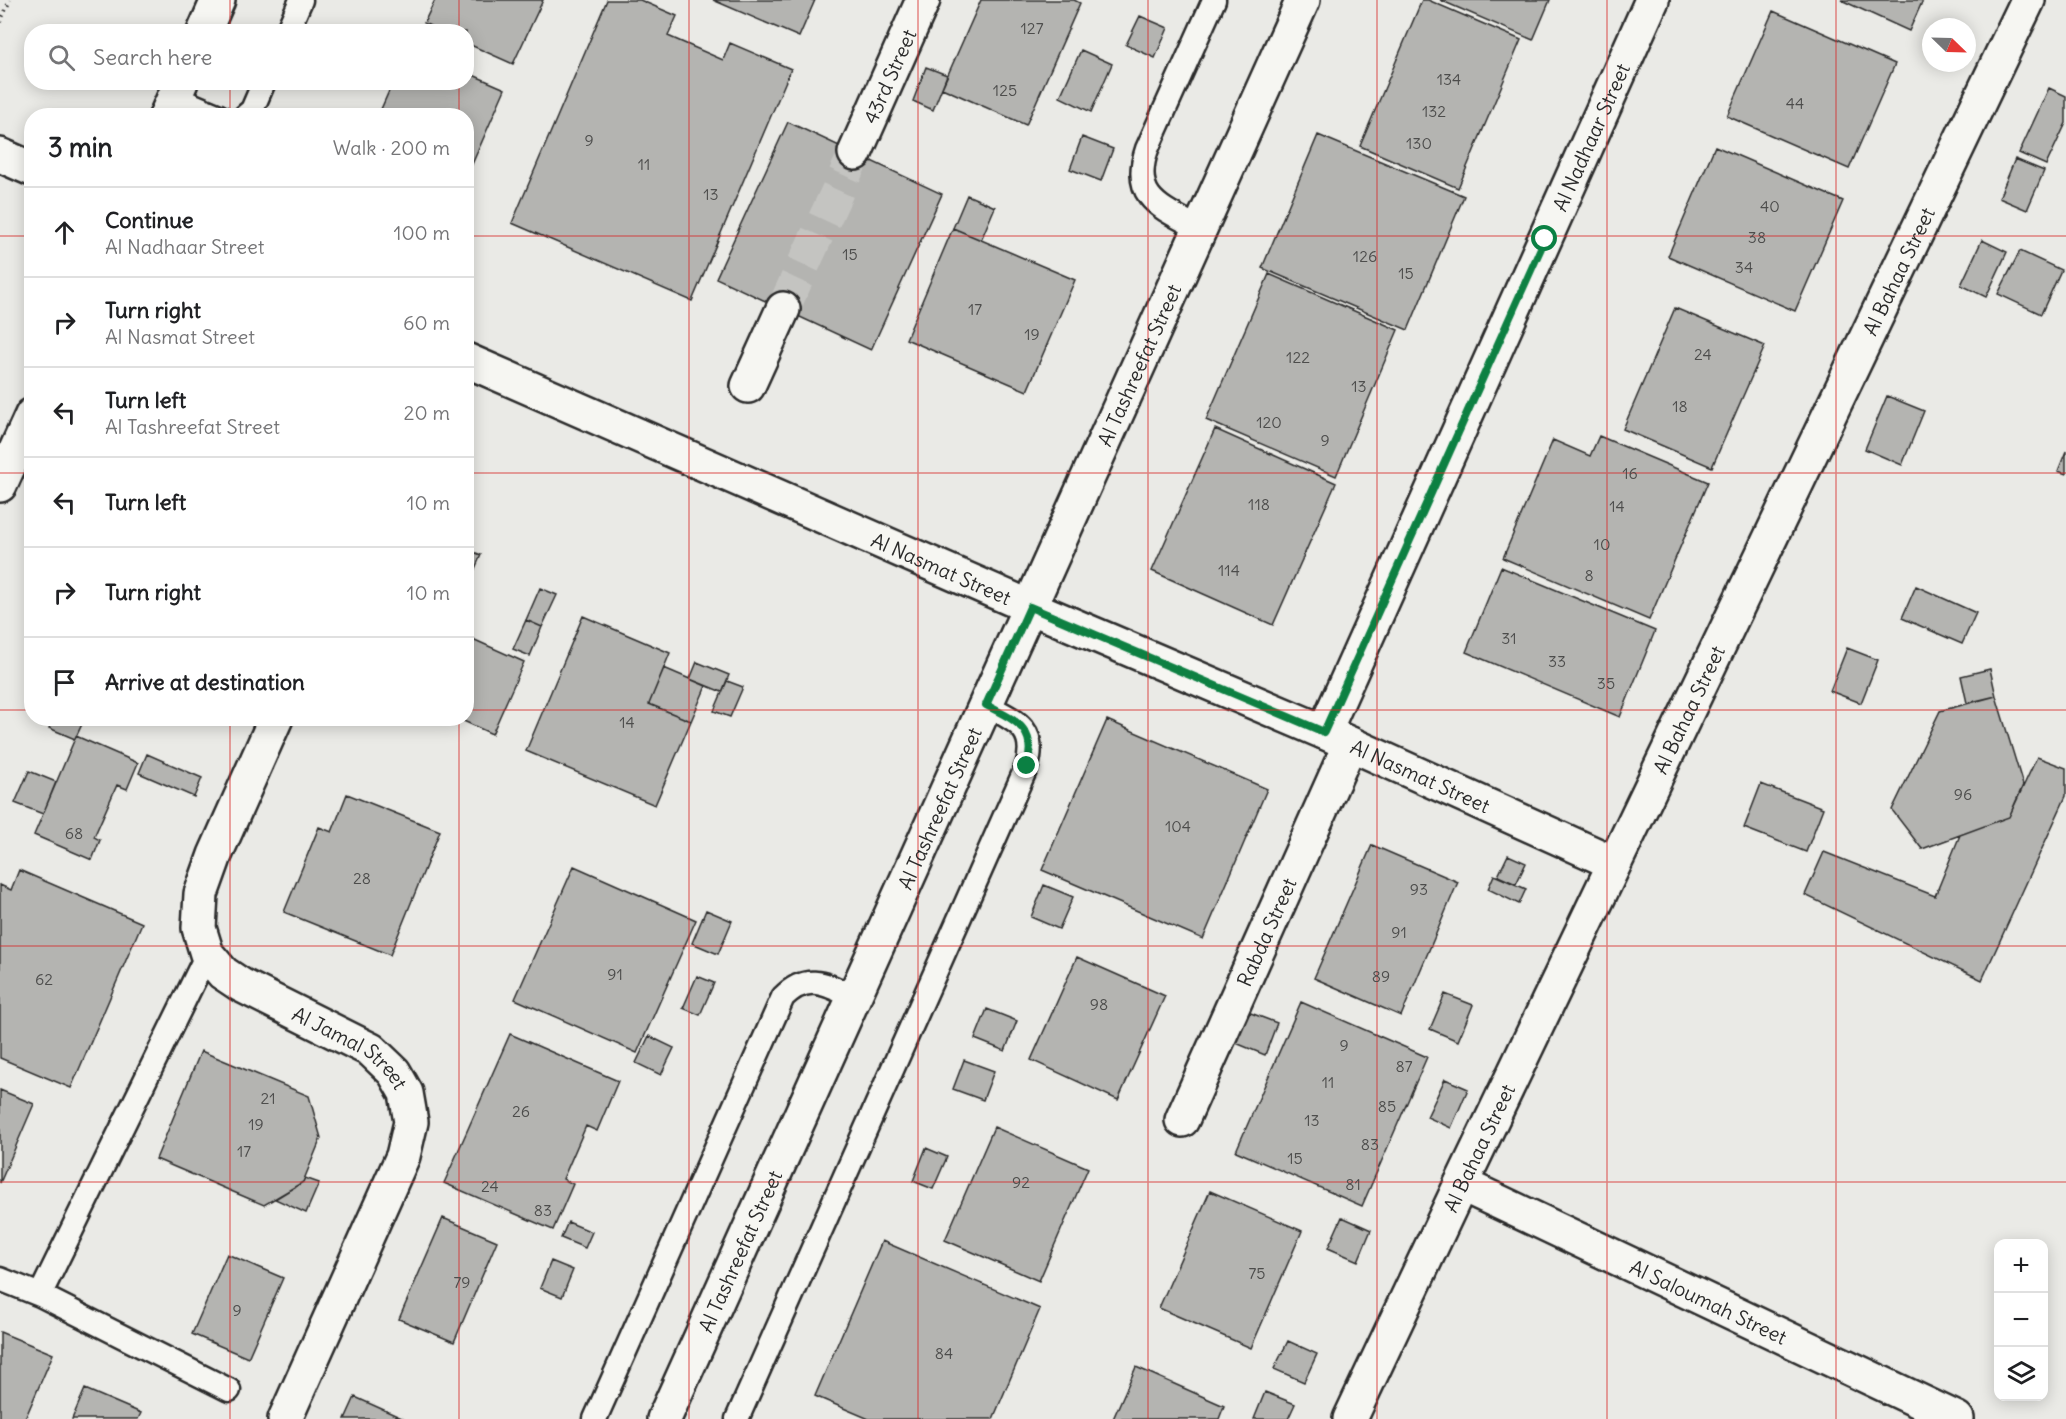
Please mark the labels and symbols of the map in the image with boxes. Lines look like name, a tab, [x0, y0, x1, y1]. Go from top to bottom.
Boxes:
house number: 127	[1021, 18, 1044, 38]
north arrow	[1922, 18, 1976, 72]
street label: 43rd Street	[857, 25, 921, 127]
street label: Al Nadhaar Street	[1547, 59, 1635, 215]
house number: 134	[1437, 69, 1461, 89]
house number: 125	[993, 80, 1017, 100]
house number: 44	[1786, 93, 1804, 113]
house number: 132	[1422, 101, 1446, 121]
house number: 9	[584, 130, 594, 150]
house number: 130	[1406, 133, 1432, 153]
house number: 11	[638, 154, 650, 174]
house number: 13	[703, 184, 719, 204]
house number: 40	[1760, 196, 1780, 216]
street label: Al Bahaa Street	[1857, 203, 1940, 339]
route start	[1531, 225, 1557, 251]
house number: 38	[1748, 227, 1766, 247]
house number: 15	[842, 244, 858, 264]
house number: 126	[1353, 246, 1377, 266]
house number: 34	[1735, 257, 1753, 277]
house number: 15	[1398, 263, 1414, 283]
street label: Al Tashreefat Street	[1091, 280, 1186, 450]
house number: 17	[968, 299, 982, 319]
house number: 19	[1024, 324, 1040, 344]
house number: 24	[1694, 344, 1712, 364]
house number: 122	[1286, 347, 1310, 367]
house number: 13	[1351, 376, 1367, 396]
house number: 18	[1672, 396, 1688, 416]
house number: 120	[1256, 412, 1282, 432]
house number: 9	[1320, 430, 1330, 450]
house number: 16	[1622, 463, 1638, 483]
house number: 118	[1248, 494, 1270, 514]
house number: 14	[1609, 496, 1625, 516]
street label: Al Nasmat Street	[868, 527, 1015, 610]
house number: 10	[1594, 534, 1610, 554]
house number: 114	[1218, 560, 1240, 580]
house number: 8	[1584, 565, 1594, 585]
house number: 31	[1501, 628, 1517, 648]
street label: Al Bahaa Street	[1647, 641, 1730, 778]
house number: 33	[1548, 651, 1566, 671]
house number: 35	[1597, 673, 1615, 693]
house number: 14	[619, 712, 635, 732]
street label: Al Tashreefat Street	[892, 723, 987, 893]
street label: Al Nasmat Street	[1347, 733, 1494, 818]
route end	[1013, 752, 1039, 778]
house number: 96	[1954, 784, 1972, 804]
house number: 104	[1165, 816, 1191, 836]
house number: 68	[65, 823, 83, 843]
house number: 28	[353, 868, 371, 888]
street label: Rabda Street	[1231, 873, 1301, 990]
house number: 93	[1410, 879, 1428, 899]
house number: 91	[1391, 922, 1407, 942]
house number: 91	[607, 964, 623, 984]
house number: 89	[1372, 966, 1390, 986]
house number: 62	[35, 969, 53, 989]
house number: 98	[1090, 994, 1108, 1014]
street label: Al Jamal Street	[288, 1000, 414, 1093]
house number: 9	[1339, 1035, 1349, 1055]
house number: 87	[1395, 1056, 1413, 1076]
house number: 11	[1322, 1072, 1334, 1092]
street label: Al Bahaa Street	[1437, 1079, 1520, 1216]
house number: 21	[260, 1088, 276, 1108]
house number: 85	[1378, 1096, 1396, 1116]
house number: 26	[512, 1101, 530, 1121]
house number: 13	[1304, 1110, 1320, 1130]
house number: 19	[248, 1114, 264, 1134]
house number: 83	[1361, 1134, 1379, 1154]
house number: 17	[237, 1141, 251, 1161]
house number: 15	[1287, 1148, 1303, 1168]
street label: Al Tashreefat Street	[692, 1166, 787, 1336]
house number: 92	[1012, 1172, 1030, 1192]
house number: 81	[1345, 1174, 1361, 1194]
house number: 24	[481, 1176, 499, 1196]
house number: 83	[534, 1200, 552, 1220]
street label: Al Saloumah Street	[1626, 1253, 1791, 1349]
house number: 75	[1248, 1263, 1266, 1283]
house number: 79	[453, 1272, 471, 1292]
house number: 9	[232, 1300, 242, 1320]
house number: 84	[935, 1343, 953, 1363]

